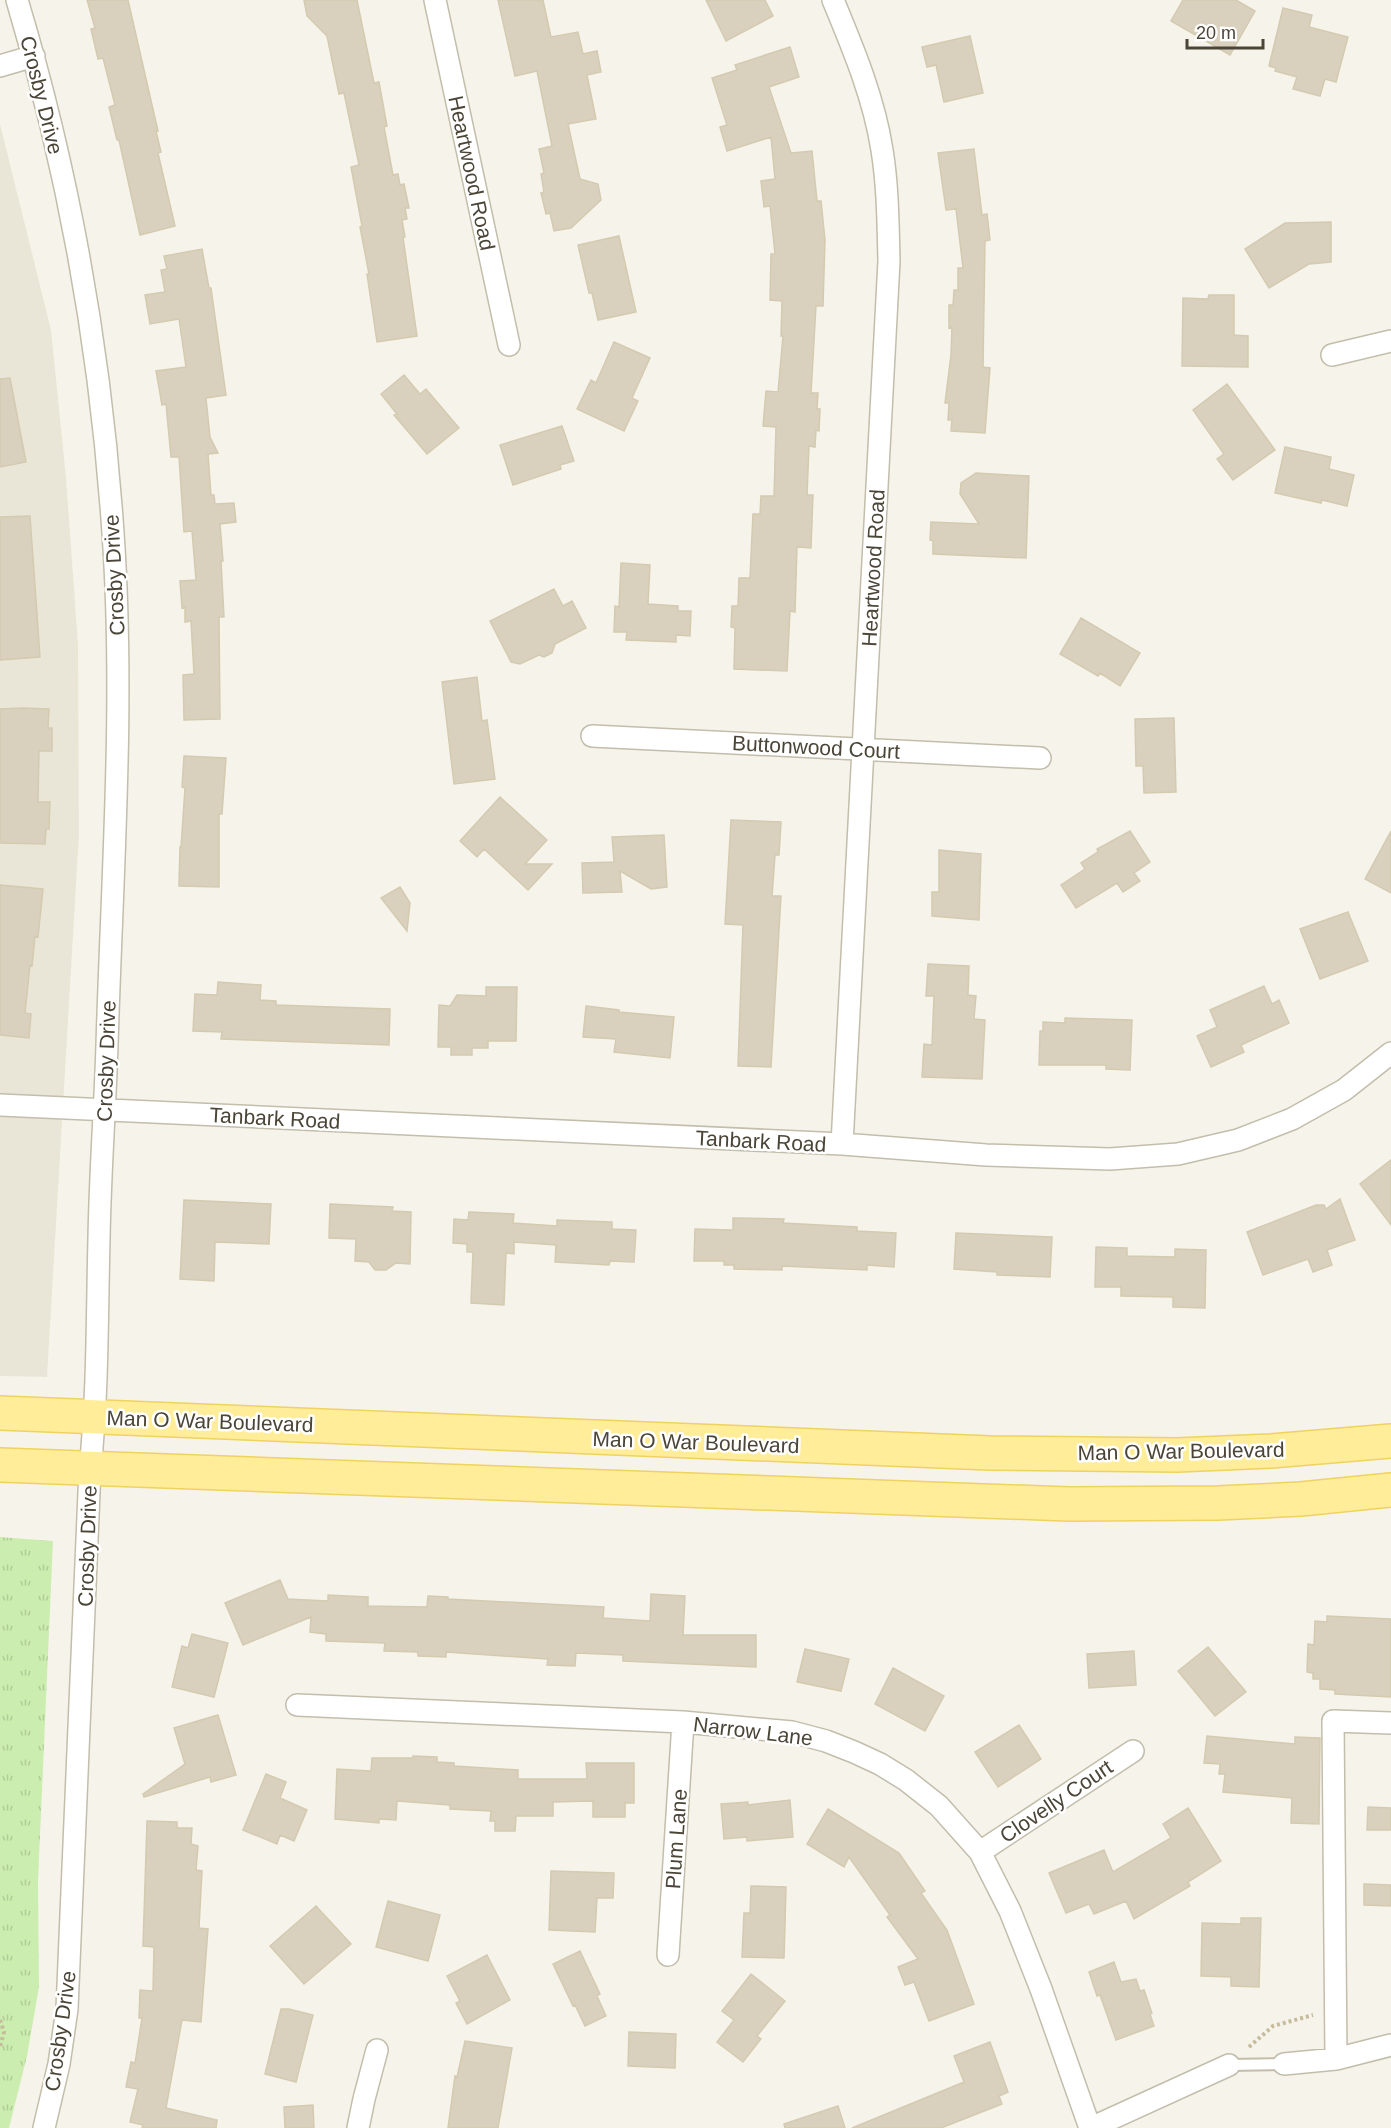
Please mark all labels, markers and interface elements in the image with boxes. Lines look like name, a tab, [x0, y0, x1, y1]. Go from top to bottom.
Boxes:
scale bar	[1187, 12, 1264, 50]
text: 20 m	[1196, 23, 1236, 43]
street label: Crosby Drive	[16, 33, 68, 157]
street label: Heartwood Road	[444, 94, 500, 252]
street label: Heartwood Road	[857, 489, 889, 647]
street label: Crosby Drive	[99, 514, 129, 636]
street label: Buttonwood Court	[731, 731, 901, 763]
street label: Crosby Drive	[92, 1000, 120, 1122]
street label: Tanbark Road	[209, 1103, 341, 1133]
street label: Tanbark Road	[695, 1126, 827, 1156]
street label: Man O War Boulevard	[106, 1406, 314, 1436]
street label: Man O War Boulevard	[592, 1427, 800, 1457]
street label: Man O War Boulevard	[1077, 1438, 1285, 1464]
street label: Crosby Drive	[73, 1485, 101, 1607]
street label: Narrow Lane	[692, 1712, 814, 1750]
street label: Clovelly Court	[995, 1755, 1117, 1847]
street label: Plum Lane	[661, 1788, 691, 1890]
street label: Crosby Drive	[40, 1969, 80, 2093]

